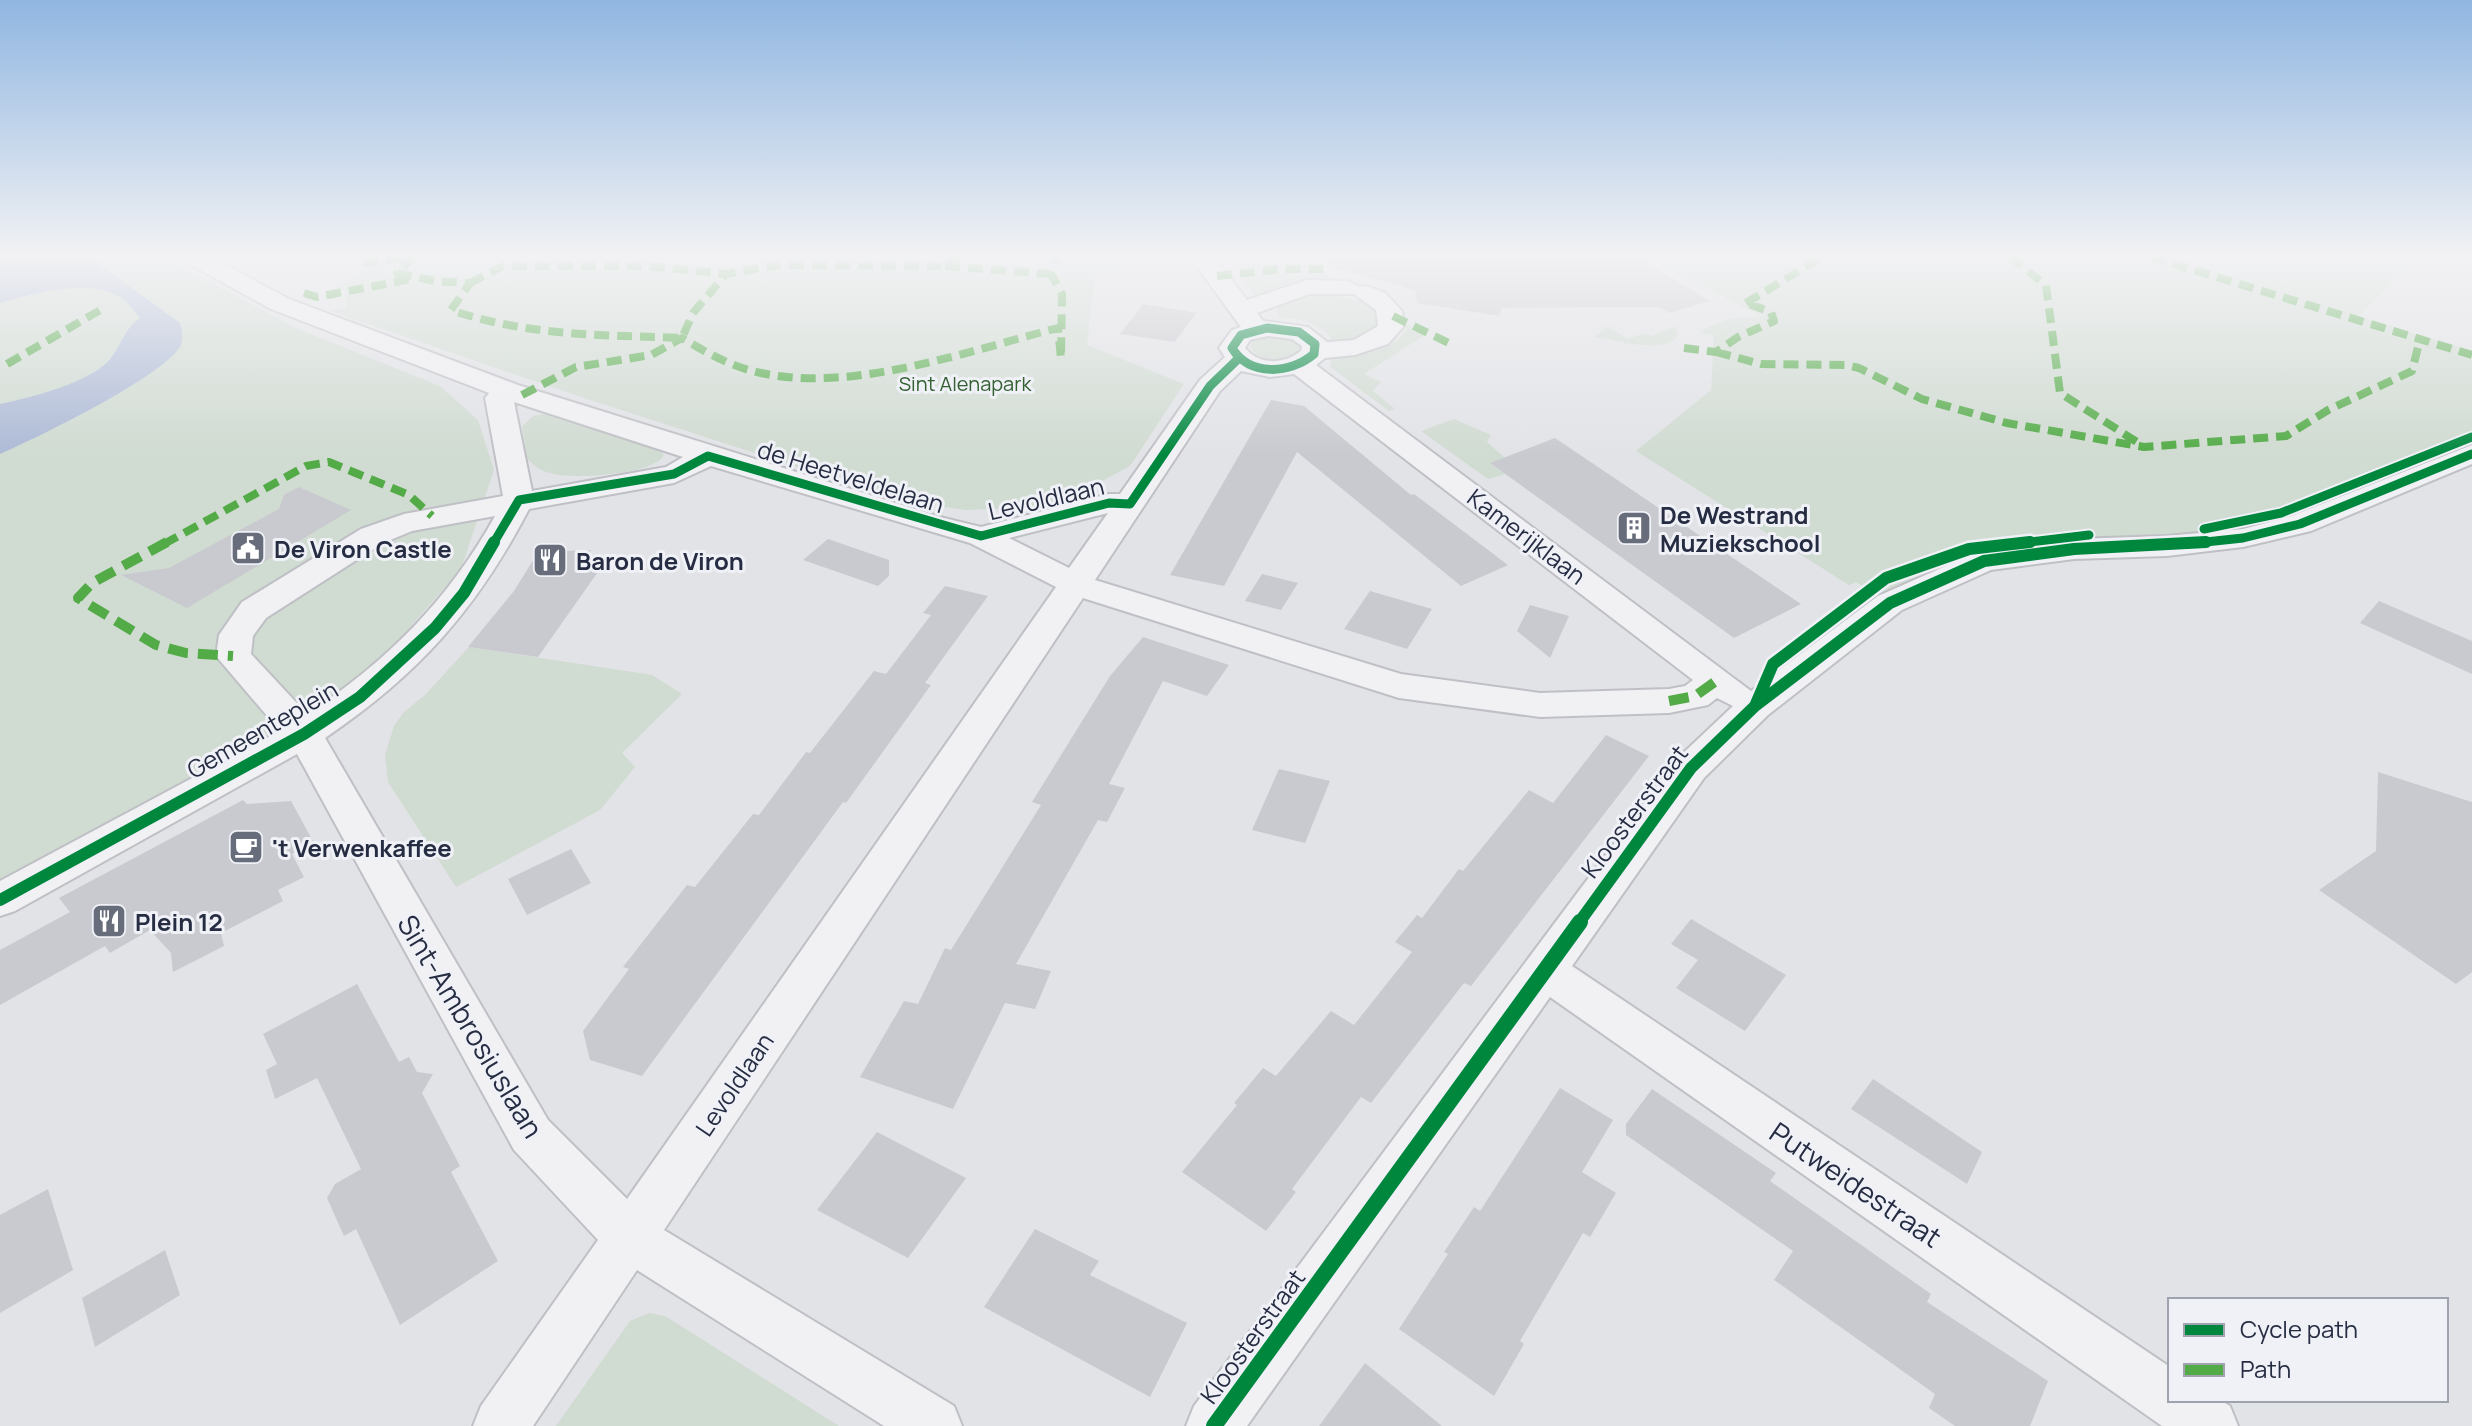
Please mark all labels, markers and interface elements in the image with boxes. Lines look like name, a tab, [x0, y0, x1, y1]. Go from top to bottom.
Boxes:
park label: Sint Alenapark	[899, 370, 1032, 397]
street label: de Heetveldelaan	[754, 432, 948, 520]
street label: Levoldlaan	[985, 469, 1107, 527]
street label: Kamerijklaan	[1461, 481, 1593, 591]
place label: De Westrand Muziekschool	[1660, 498, 1820, 559]
building icon: De Westrand Muziekschool	[1615, 509, 1653, 547]
public building icon: De Viron Castle	[229, 529, 267, 567]
place label: De Viron Castle	[274, 532, 452, 565]
restaurant icon: Baron de Viron	[531, 541, 569, 579]
place label: Baron de Viron	[576, 544, 744, 577]
street label: Gemeenteplein	[180, 672, 344, 786]
street label: Kloosterstraat	[1573, 738, 1695, 884]
cafe icon: 't Verwenkaffee	[227, 828, 265, 866]
place label: 't Verwenkaffee	[272, 831, 452, 864]
restaurant icon: Plein 12	[90, 902, 128, 940]
place label: Plein 12	[135, 905, 223, 938]
street label: Sint-Ambrosiuslaan	[389, 907, 553, 1145]
street label: Levoldlaan	[687, 1026, 781, 1142]
street label: Putweidestraat	[1763, 1113, 1949, 1255]
street label: Kloosterstraat	[1192, 1262, 1312, 1410]
legend	[2168, 1298, 2448, 1402]
text: Cycle path	[2240, 1312, 2358, 1345]
text: Path	[2240, 1352, 2291, 1385]

